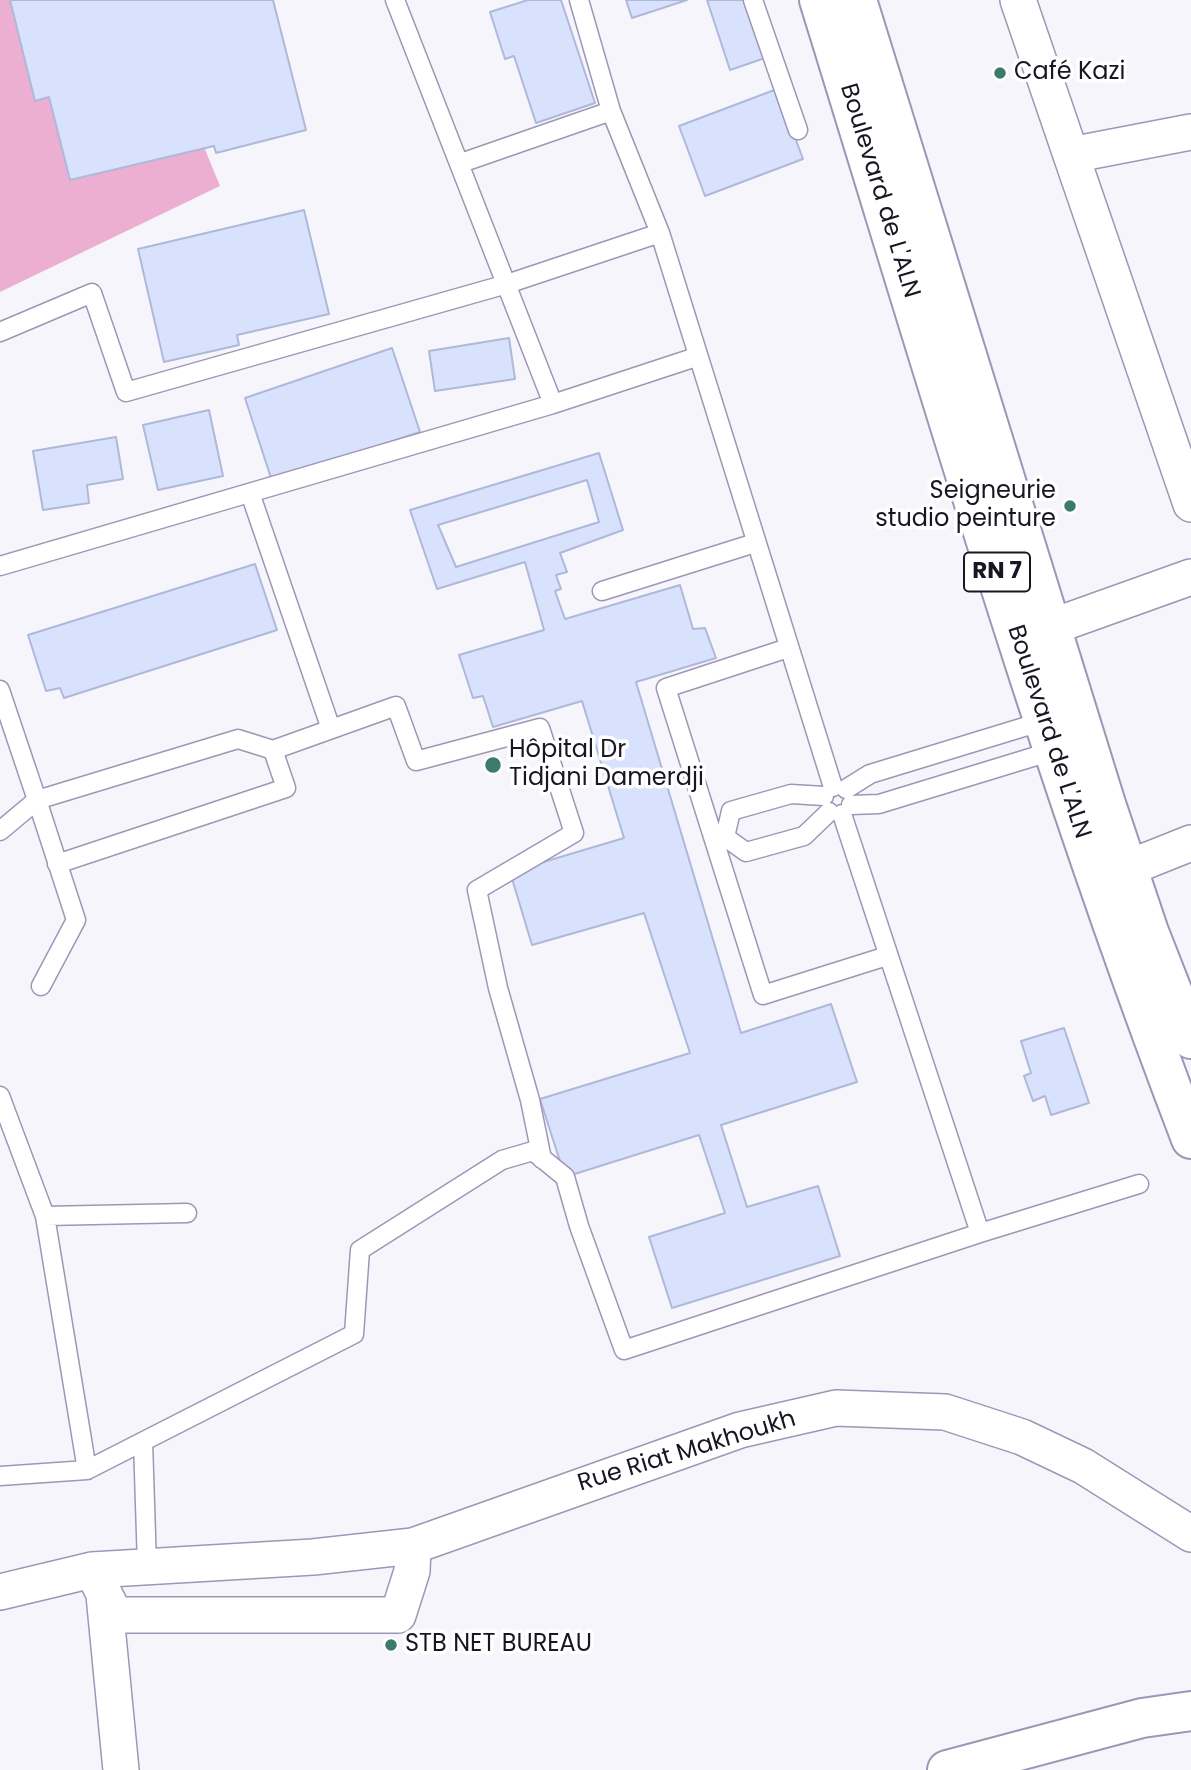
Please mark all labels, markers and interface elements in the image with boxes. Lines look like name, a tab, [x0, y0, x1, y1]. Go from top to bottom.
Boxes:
place label: Café Kazi	[1014, 59, 1125, 87]
marker: Café Kazi	[992, 65, 1008, 81]
street label: Boulevard de L'ALN	[833, 80, 925, 302]
place label: Seigneurie studio peinture	[875, 478, 1056, 534]
marker: Seigneurie studio peinture	[1062, 498, 1078, 514]
road number: RN 7	[964, 552, 1030, 592]
street label: Boulevard de L'ALN	[1000, 622, 1096, 842]
place label: Hôpital Dr Tidjani Damerdji	[509, 737, 704, 793]
marker: Hôpital Dr Tidjani Damerdji	[483, 755, 503, 775]
street label: Rue Riat Makhoukh	[575, 1405, 799, 1499]
place label: STB NET BUREAU	[405, 1631, 592, 1659]
marker: STB NET BUREAU	[383, 1637, 399, 1653]

